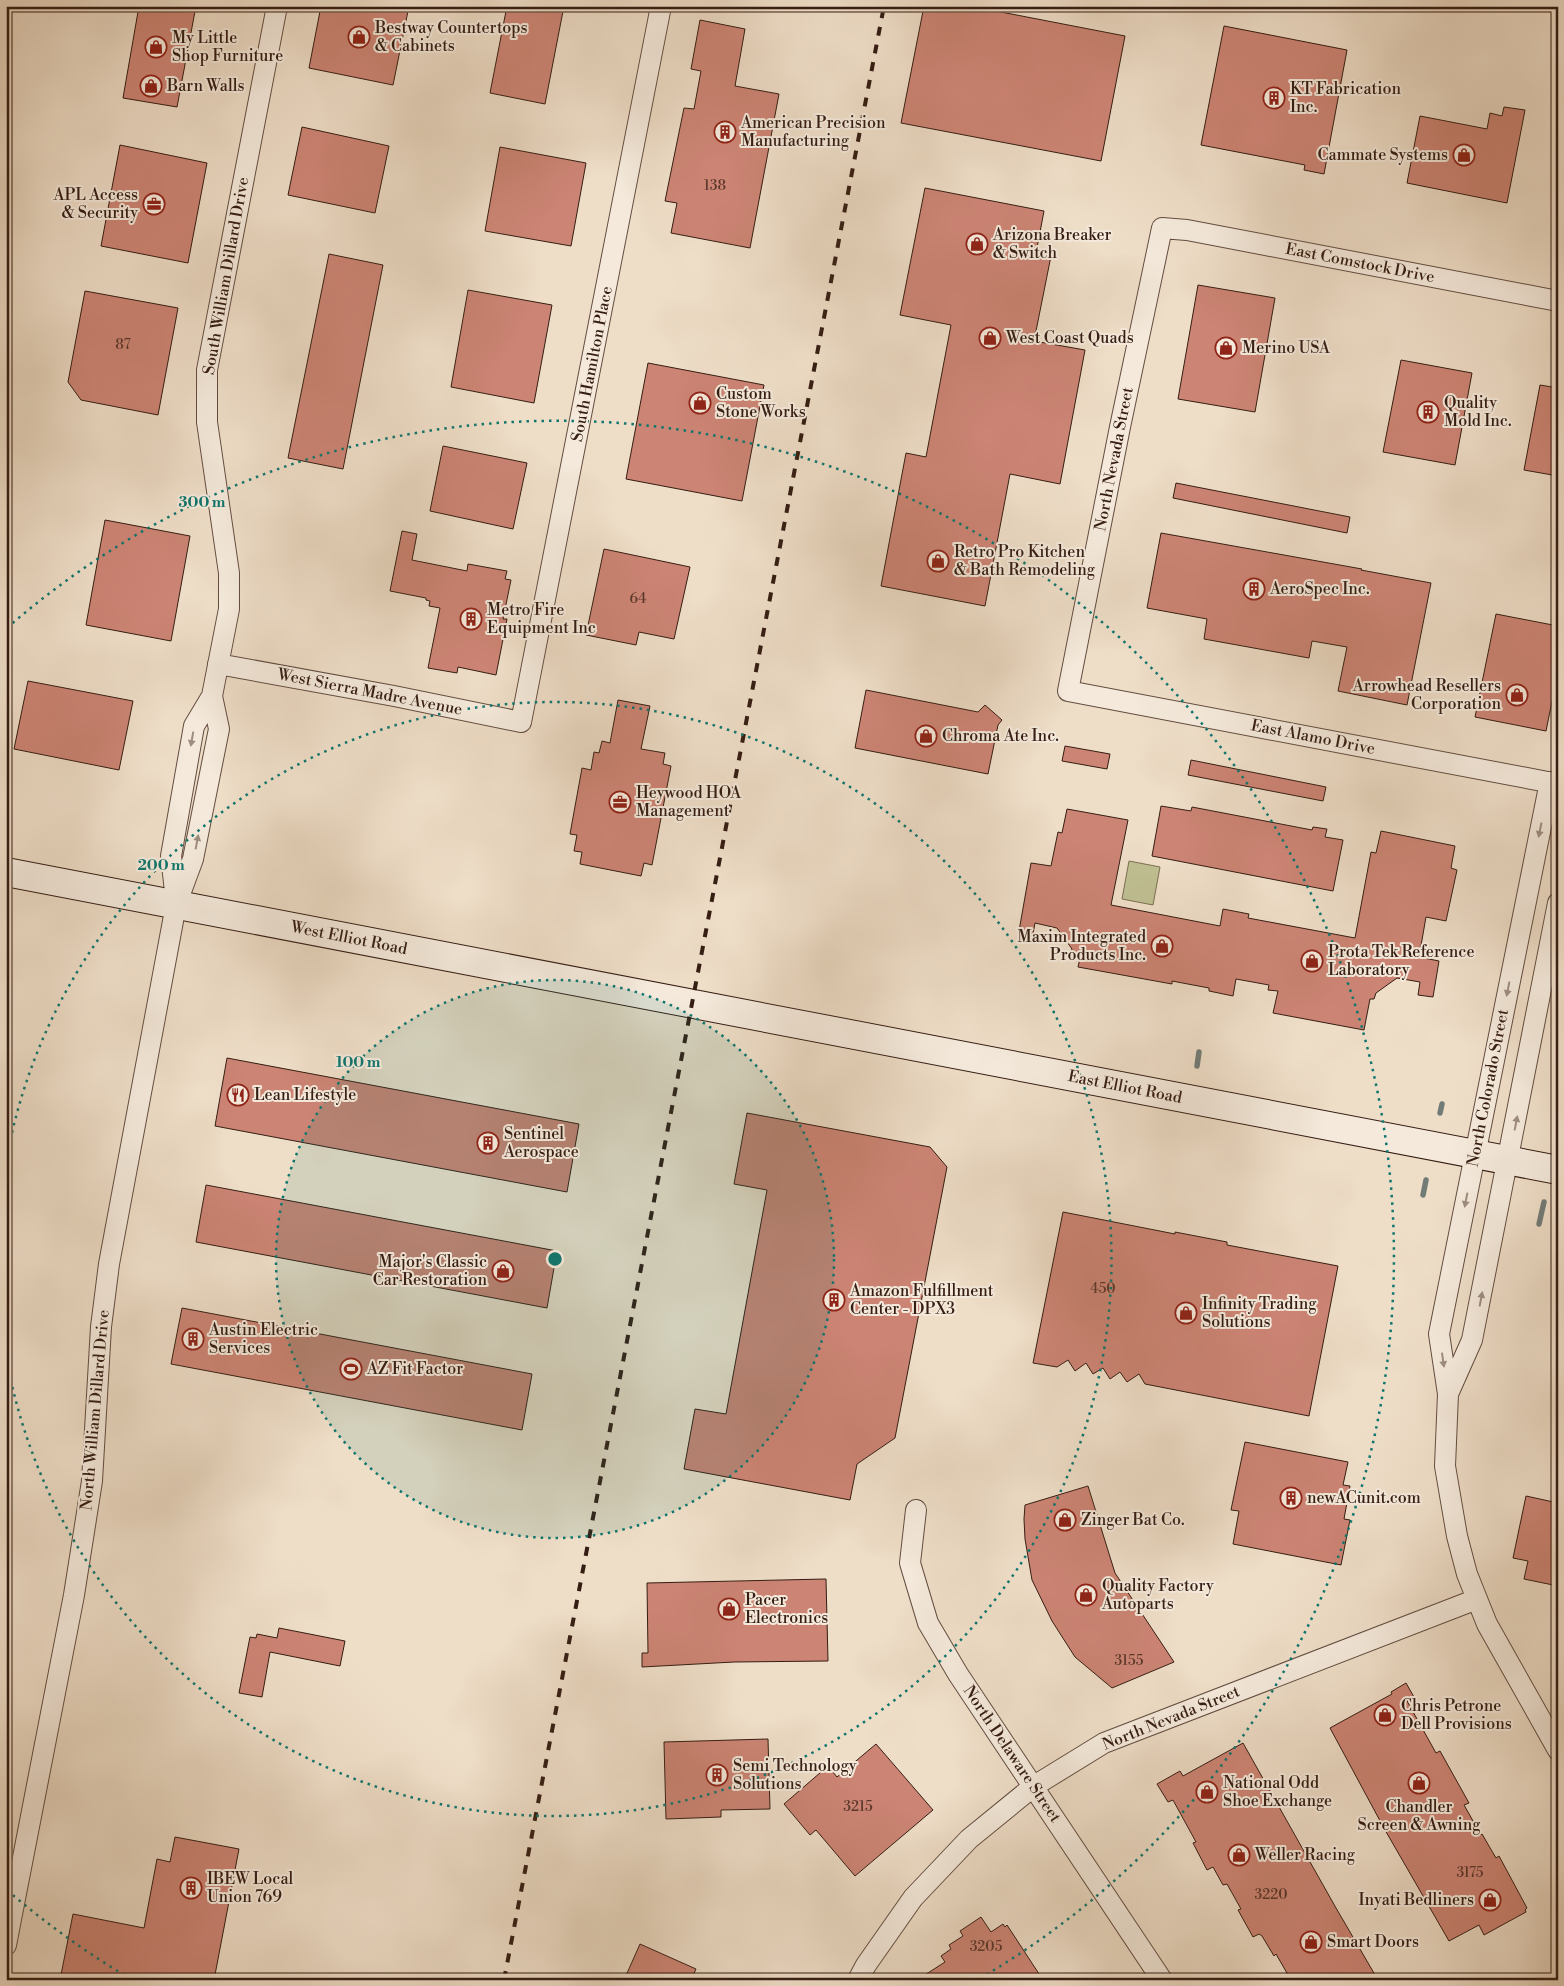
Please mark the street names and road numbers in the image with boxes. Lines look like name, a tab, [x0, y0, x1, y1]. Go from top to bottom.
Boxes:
street label: South William Dillard Drive	[199, 176, 253, 376]
street label: East Comstock Drive	[1284, 239, 1436, 287]
street label: South Hamilton Place	[567, 284, 617, 444]
street label: North Nevada Street	[1090, 385, 1138, 533]
street label: West Sierra Madre Avenue	[275, 664, 464, 720]
street label: East Alamo Drive	[1249, 715, 1377, 759]
street label: West Elliot Road	[288, 917, 409, 959]
street label: North Colorado Street	[1463, 1007, 1513, 1169]
street label: East Elliot Road	[1066, 1066, 1184, 1108]
street label: North William Dillard Drive	[76, 1309, 114, 1511]
street label: North Nevada Street	[1099, 1681, 1243, 1755]
street label: North Delaware Street	[959, 1682, 1065, 1827]

